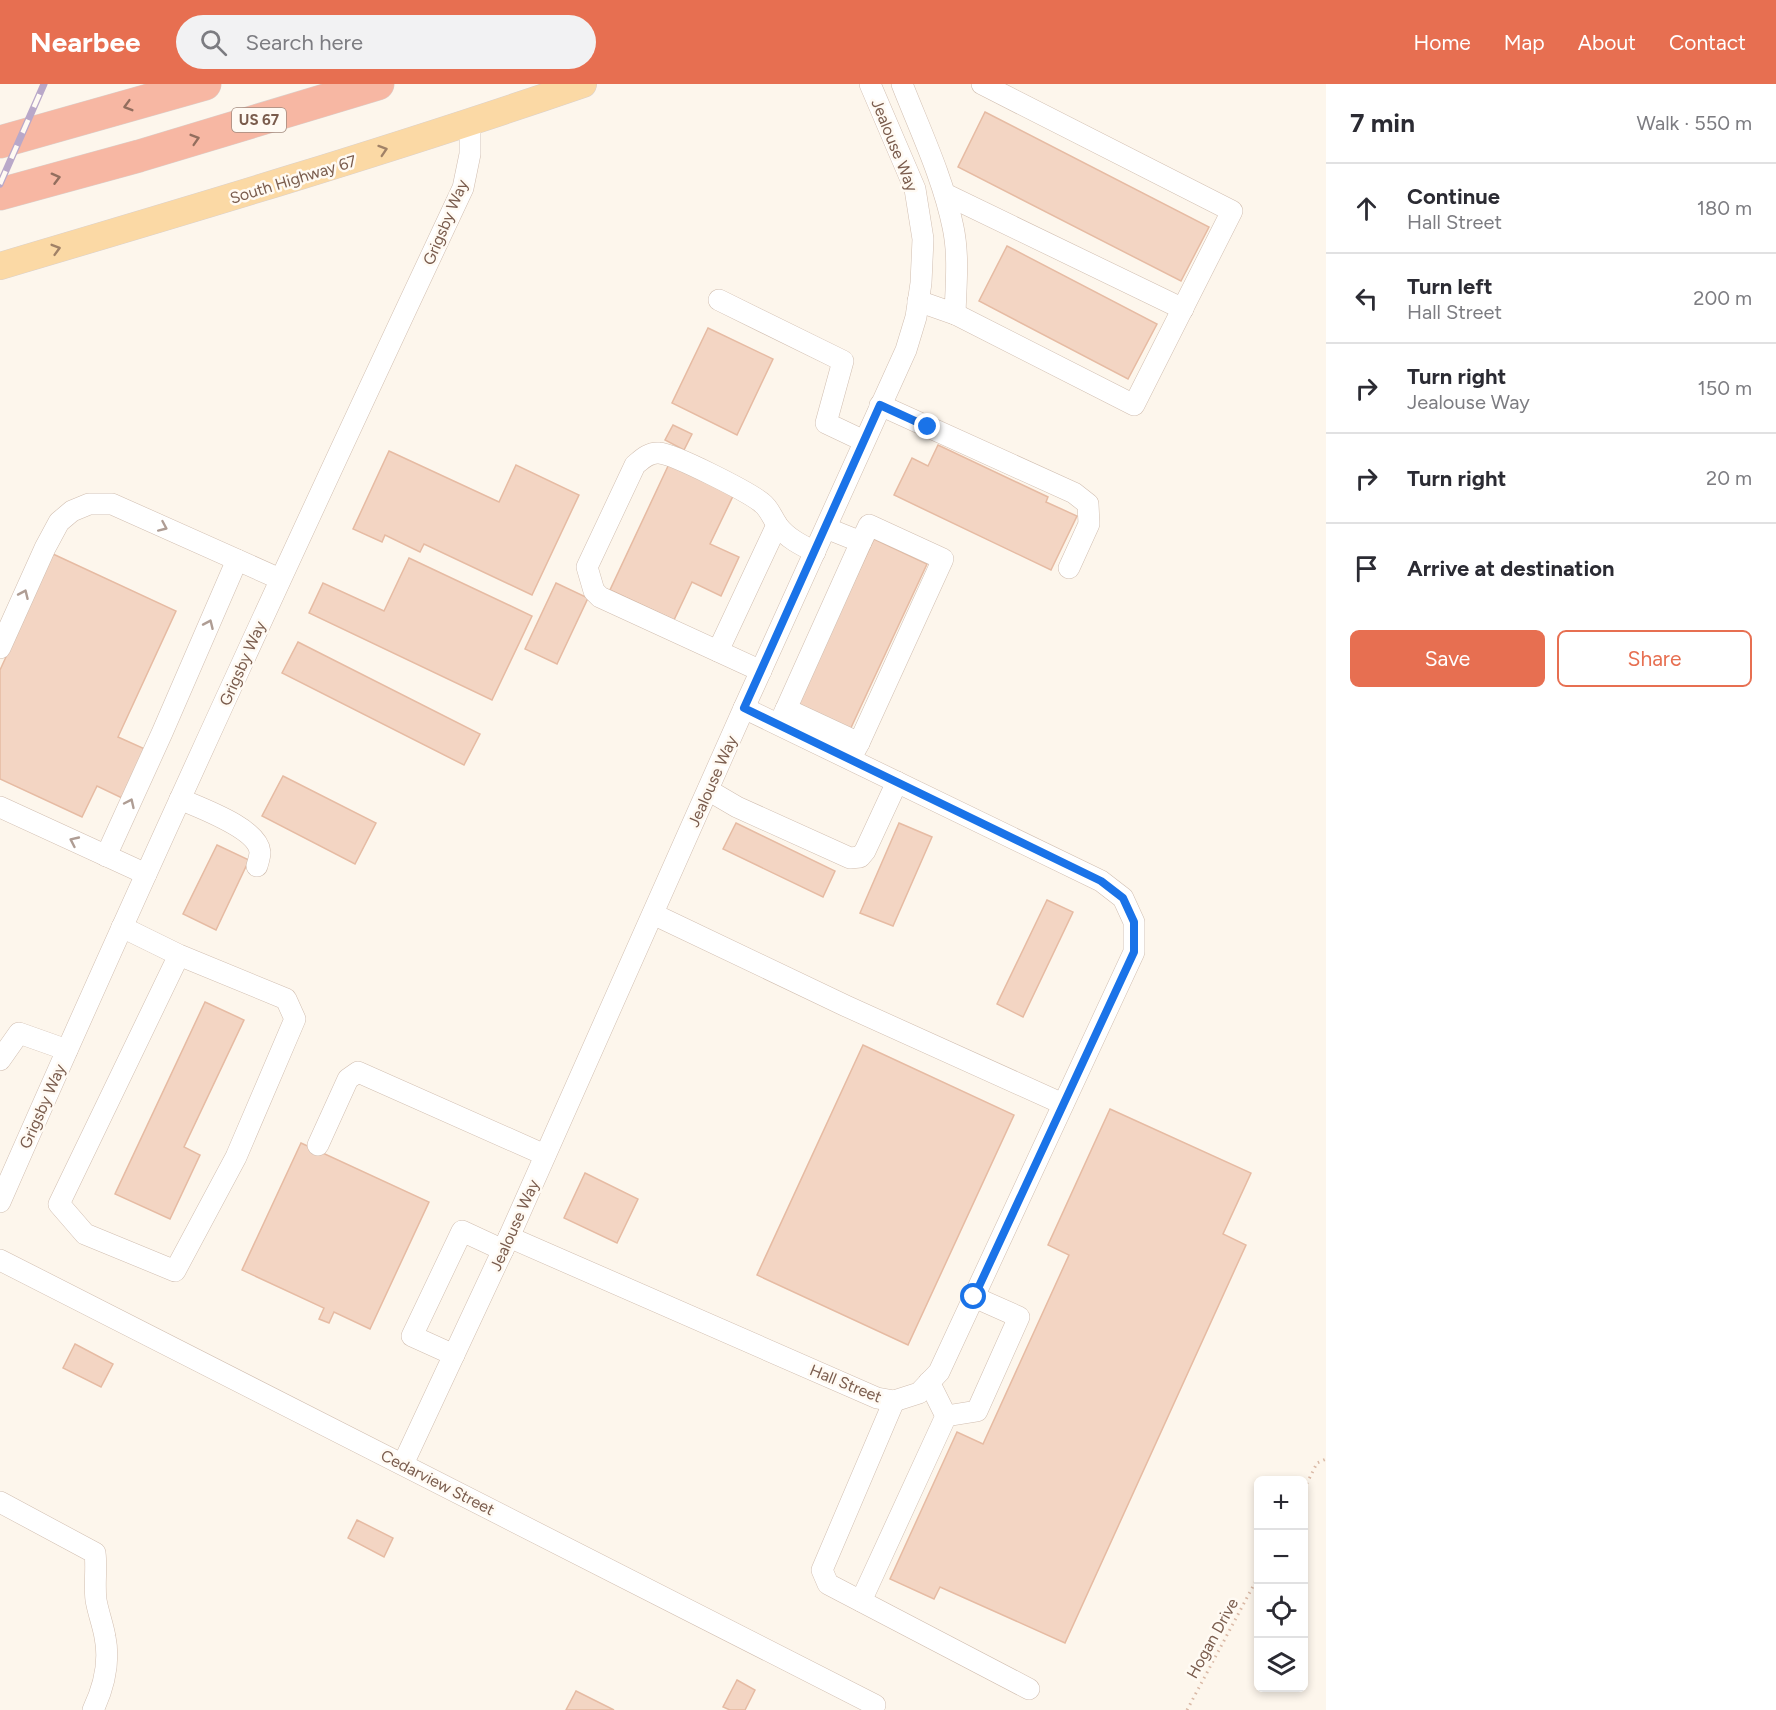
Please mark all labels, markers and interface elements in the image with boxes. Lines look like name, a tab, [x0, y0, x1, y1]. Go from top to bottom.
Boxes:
search box	[176, 15, 596, 69]
text: Nearbee	[30, 25, 140, 59]
icon: search	[197, 26, 230, 59]
text: Search here	[245, 29, 363, 56]
text: Home	[1414, 30, 1471, 55]
text: Map	[1504, 30, 1545, 55]
text: About	[1578, 30, 1636, 55]
text: Contact	[1669, 30, 1746, 55]
street label: Jealouse Way	[867, 96, 922, 195]
one-way arrow	[123, 99, 134, 111]
text: 7 min	[1350, 107, 1415, 139]
road number: US 67	[232, 108, 286, 132]
text: Walk · 550 m	[1637, 111, 1752, 135]
one-way arrow	[189, 134, 200, 146]
one-way arrow	[378, 145, 388, 158]
street label: South Highway 67	[228, 151, 359, 208]
one-way arrow	[51, 173, 61, 186]
street label: Grigsby Way	[419, 176, 472, 268]
text: Continue	[1407, 183, 1500, 210]
icon: ahead	[1350, 192, 1383, 225]
text: 180 m	[1697, 196, 1752, 220]
text: Hall Street	[1407, 210, 1502, 234]
one-way arrow	[50, 244, 61, 256]
text: Turn left	[1407, 273, 1493, 300]
icon: left	[1350, 282, 1383, 315]
text: 200 m	[1693, 286, 1752, 310]
text: Hall Street	[1407, 300, 1502, 324]
text: Turn right	[1407, 363, 1506, 390]
icon: right	[1350, 372, 1383, 405]
text: 150 m	[1697, 376, 1752, 400]
text: Jealouse Way	[1407, 390, 1530, 414]
route end	[914, 413, 940, 439]
icon: right	[1350, 462, 1383, 495]
text: Turn right	[1407, 465, 1506, 492]
text: 20 m	[1706, 466, 1752, 490]
one-way arrow	[157, 520, 168, 532]
icon: arrive	[1350, 552, 1383, 585]
text: Arrive at destination	[1407, 555, 1615, 582]
one-way arrow	[17, 590, 29, 601]
street label: Grigsby Way	[215, 617, 270, 709]
one-way arrow	[202, 620, 214, 631]
button: Save	[1350, 630, 1545, 687]
button: Share	[1557, 630, 1752, 687]
street label: Jealouse Way	[684, 732, 741, 830]
one-way arrow	[123, 798, 135, 809]
one-way arrow	[69, 836, 80, 848]
street label: Grigsby Way	[15, 1060, 70, 1152]
street label: Jealouse Way	[486, 1176, 543, 1274]
route start	[960, 1283, 986, 1309]
street label: Hall Street	[807, 1360, 885, 1407]
street label: Cedarview Street	[378, 1446, 498, 1519]
map controls	[1254, 1476, 1308, 1692]
button: +	[1254, 1476, 1308, 1530]
button: −	[1254, 1530, 1308, 1584]
button: locate	[1254, 1584, 1308, 1638]
street label: Hogan Drive	[1183, 1595, 1242, 1682]
button: layers	[1254, 1638, 1308, 1692]

